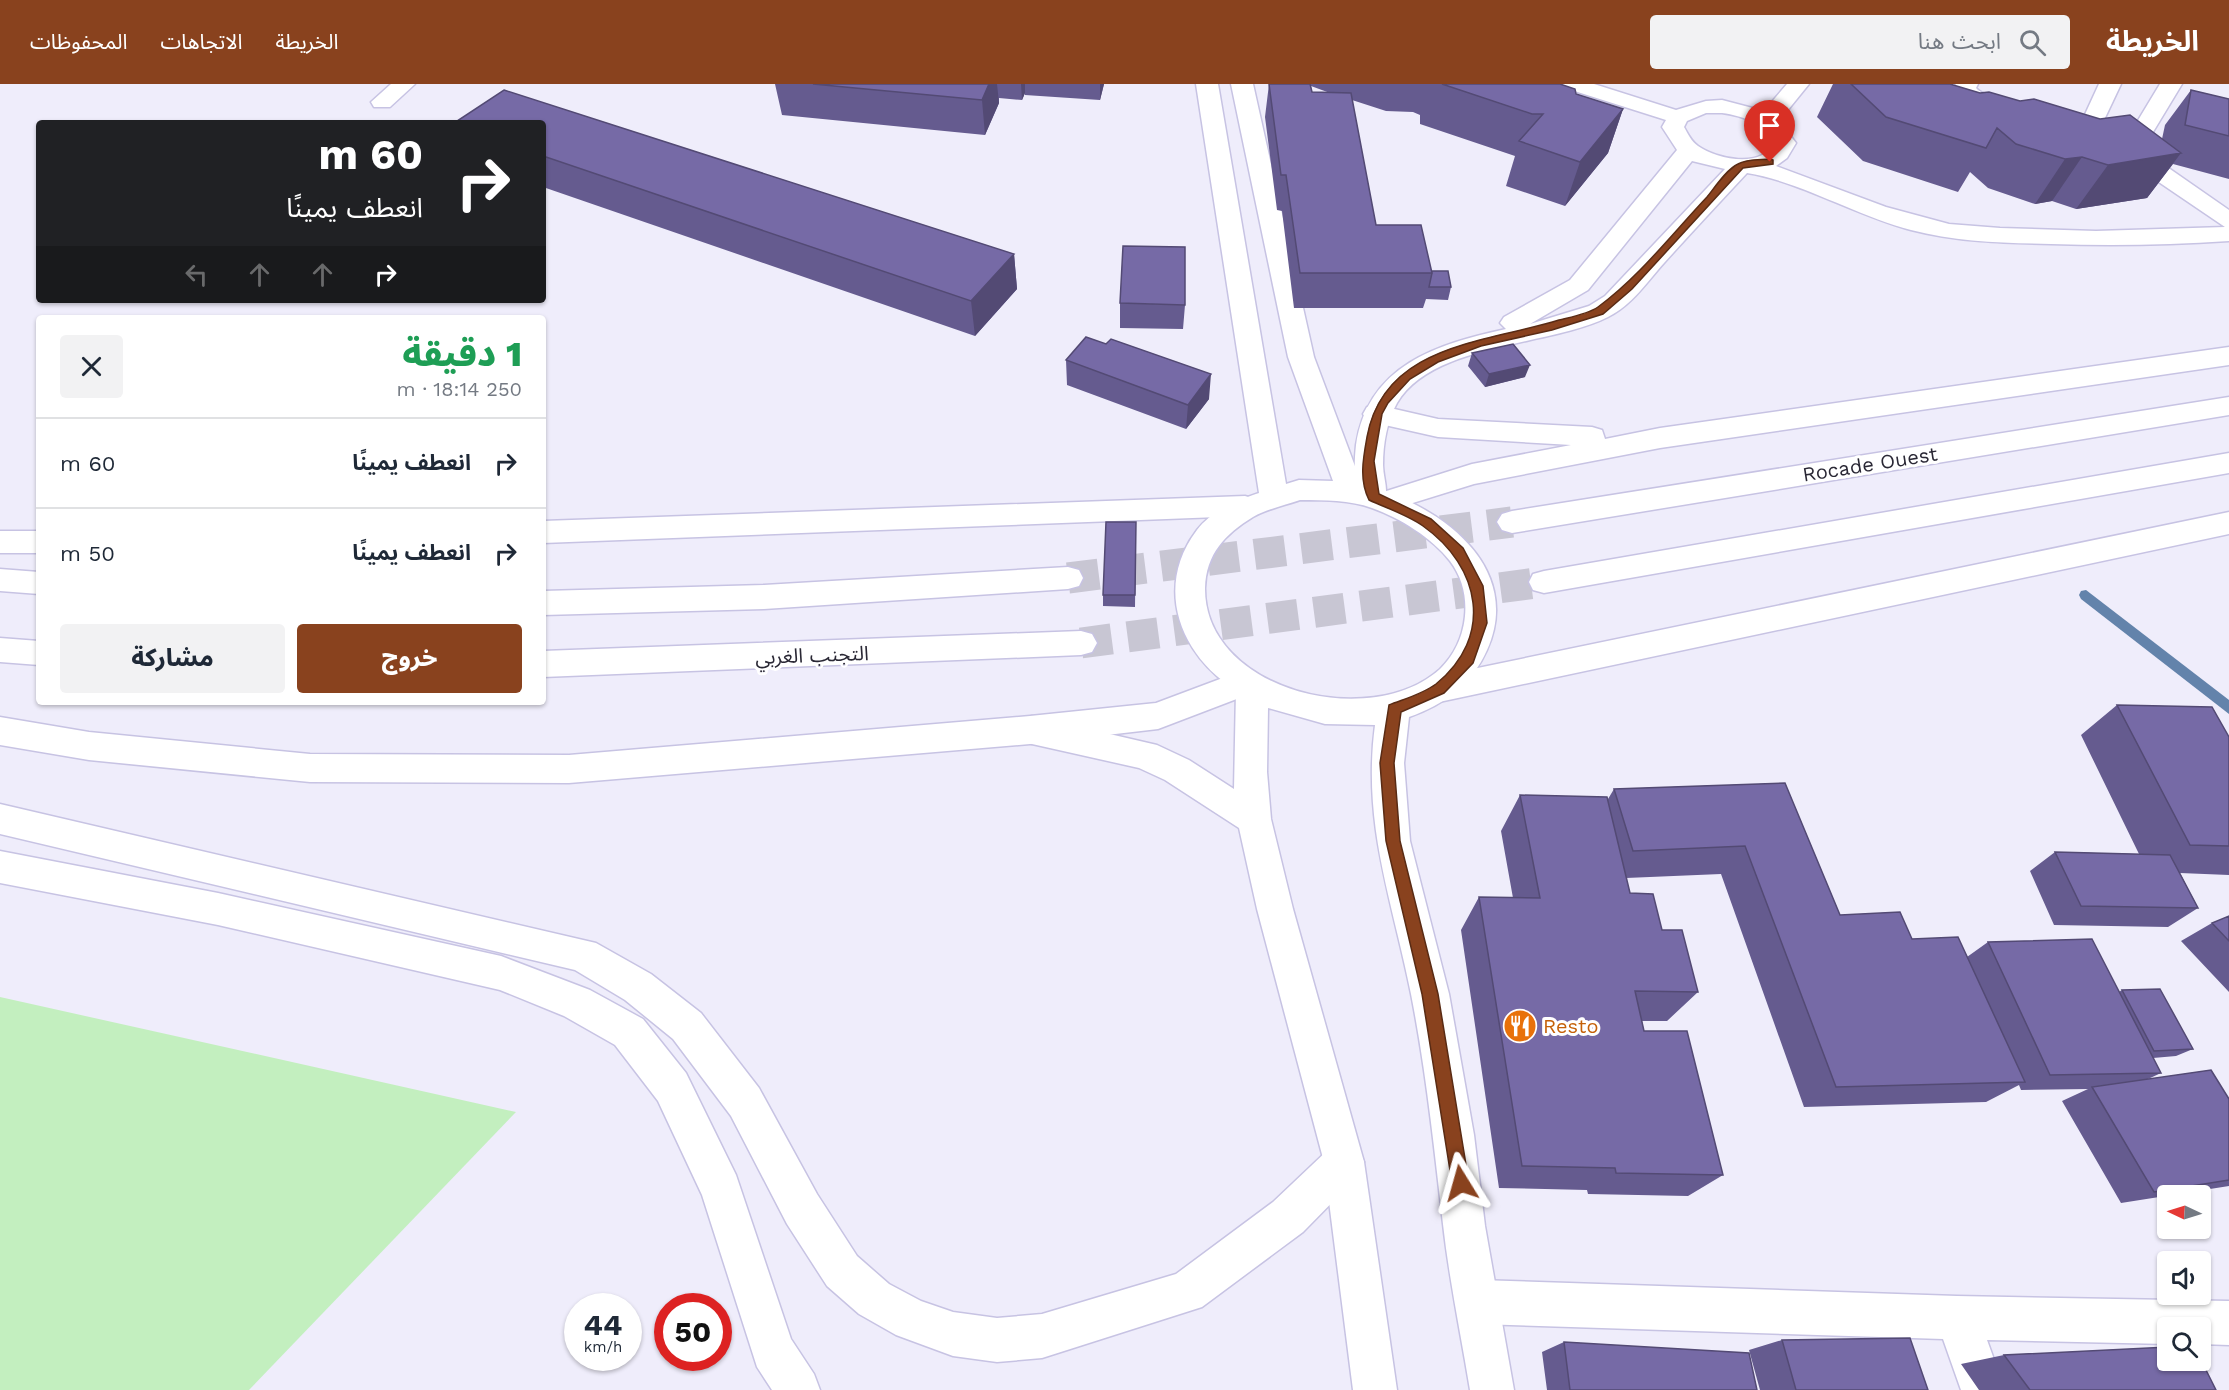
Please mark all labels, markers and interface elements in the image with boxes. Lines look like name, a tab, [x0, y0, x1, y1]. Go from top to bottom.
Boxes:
search box	[1650, 15, 2070, 69]
text: الخريطة	[2106, 25, 2199, 58]
icon: search	[2016, 26, 2049, 59]
text: المحفوظات	[30, 29, 127, 54]
text: الاتجاهات	[160, 29, 242, 54]
text: الخريطة	[275, 29, 338, 54]
text: ابحث هنا	[1918, 29, 2001, 54]
pin	[1744, 100, 1795, 162]
icon: arrive	[1753, 109, 1786, 142]
text: 60 m	[319, 130, 423, 179]
icon: right	[444, 144, 522, 222]
text: انعطف يمينًا	[286, 192, 423, 224]
icon: left	[180, 258, 213, 291]
icon: ahead	[243, 258, 276, 291]
icon: ahead	[306, 258, 339, 291]
icon: right	[369, 258, 402, 291]
text: 1 دقيقة	[402, 333, 522, 375]
button: close	[60, 335, 123, 398]
text: 250 m · 18:14	[397, 377, 522, 401]
street label: Rocade Ouest	[1801, 441, 1940, 487]
icon: right	[489, 447, 522, 480]
text: انعطف يمينًا	[352, 450, 471, 475]
text: 60 m	[60, 451, 116, 476]
icon: right	[489, 537, 522, 570]
text: انعطف يمينًا	[352, 540, 471, 565]
text: 50 m	[60, 541, 115, 566]
button: مشاركة	[60, 624, 285, 693]
button: خروج	[297, 624, 522, 693]
street label: التجنب الغربي	[755, 641, 869, 673]
restaurant icon: Resto	[1502, 1008, 1538, 1044]
place label: Resto	[1543, 1014, 1598, 1038]
position arrow	[1429, 1151, 1493, 1215]
north arrow	[2157, 1185, 2211, 1239]
map controls	[2157, 1185, 2211, 1371]
button: sound	[2157, 1251, 2211, 1305]
speed limit sign: 50	[654, 1293, 732, 1371]
text: 44	[584, 1307, 622, 1342]
button: search	[2157, 1317, 2211, 1371]
text: km/h	[584, 1338, 622, 1356]

